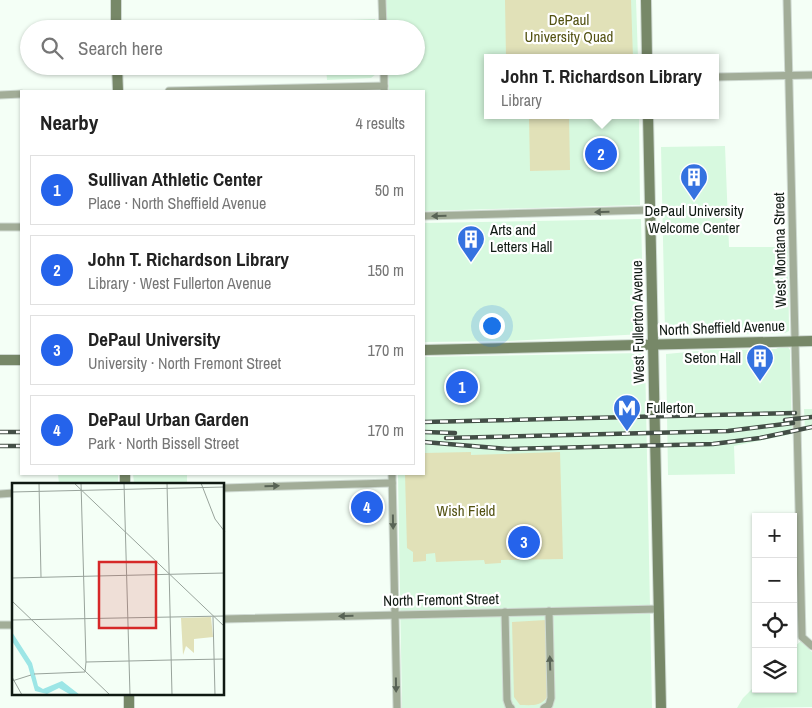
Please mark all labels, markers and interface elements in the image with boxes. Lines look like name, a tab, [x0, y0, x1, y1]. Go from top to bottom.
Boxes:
park label: DePaul University Quad	[525, 9, 613, 47]
search box	[20, 20, 425, 75]
icon: search	[38, 34, 66, 62]
text: Search here	[78, 35, 163, 61]
popup	[484, 54, 719, 119]
text: John T. Richardson Library	[501, 63, 702, 89]
text: Library	[501, 89, 542, 111]
text: Nearby	[40, 108, 98, 137]
text: 4 results	[355, 112, 405, 134]
pin: 2	[585, 135, 617, 173]
building icon: DePaul University Welcome Center	[679, 162, 709, 201]
text: Sullivan Athletic Center	[88, 166, 262, 192]
text: 1	[53, 179, 61, 201]
text: 50 m	[375, 179, 404, 201]
text: Place · North Sheffield Avenue	[88, 192, 266, 214]
street label: West Montana Street	[768, 192, 791, 308]
place label: DePaul University Welcome Center	[644, 200, 744, 238]
one-way arrow	[594, 208, 610, 216]
one-way arrow	[431, 212, 447, 220]
place label: Arts and Letters Hall	[489, 219, 552, 257]
building icon: Arts and Letters Hall	[456, 224, 486, 263]
text: John T. Richardson Library	[88, 246, 289, 272]
text: 2	[53, 259, 61, 281]
text: 150 m	[368, 259, 404, 281]
street label: West Fullerton Avenue	[626, 260, 649, 384]
text: Library · West Fullerton Avenue	[88, 272, 271, 294]
your location	[479, 313, 505, 339]
street label: North Sheffield Avenue	[659, 315, 786, 340]
text: DePaul University	[88, 326, 221, 352]
text: 3	[53, 339, 61, 361]
text: 170 m	[368, 339, 404, 361]
building icon: Seton Hall	[745, 343, 775, 382]
place label: Seton Hall	[684, 347, 741, 368]
text: University · North Fremont Street	[88, 352, 281, 374]
pin: 1	[446, 368, 478, 406]
metro station icon: Fullerton	[612, 393, 642, 432]
place label: Fullerton	[646, 397, 694, 418]
text: DePaul Urban Garden	[88, 406, 249, 432]
text: 4	[53, 419, 61, 441]
text: 170 m	[368, 419, 404, 441]
text: Park · North Bissell Street	[88, 432, 239, 454]
one-way arrow	[265, 482, 281, 490]
inset map	[12, 483, 225, 696]
pin: 4	[351, 488, 383, 526]
park label: Wish Field	[437, 500, 495, 521]
map controls	[752, 513, 797, 693]
button: +	[752, 513, 797, 558]
one-way arrow	[389, 515, 397, 531]
pin: 3	[508, 523, 540, 561]
button: −	[752, 558, 797, 603]
street label: North Fremont Street	[383, 588, 500, 611]
button: locate	[752, 603, 797, 648]
one-way arrow	[338, 612, 354, 620]
button: layers	[752, 648, 797, 693]
one-way arrow	[546, 655, 554, 671]
one-way arrow	[393, 677, 401, 693]

